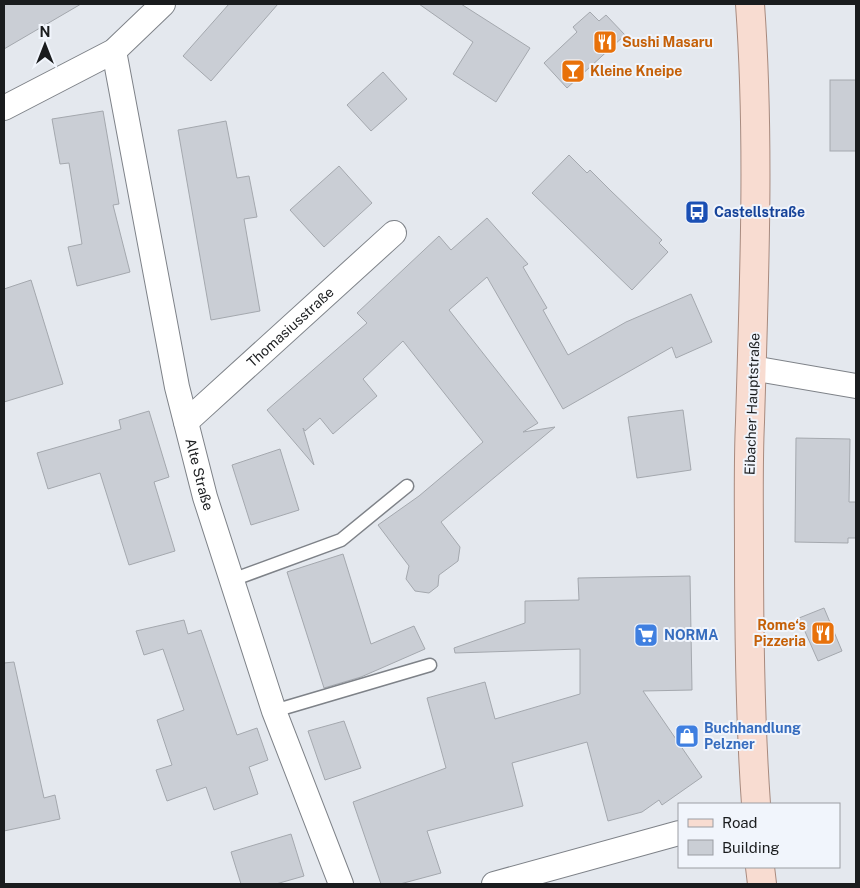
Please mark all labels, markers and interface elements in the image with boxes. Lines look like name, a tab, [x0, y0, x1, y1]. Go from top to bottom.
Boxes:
north arrow	[20, 20, 70, 70]
text: N	[40, 24, 50, 40]
restaurant icon: Sushi Masaru	[592, 29, 618, 55]
place label: Sushi Masaru	[622, 34, 713, 50]
bar icon: Kleine Kneipe	[560, 58, 586, 84]
place label: Kleine Kneipe	[590, 63, 682, 79]
bus stop icon: Castellstraße	[684, 199, 710, 225]
place label: Castellstraße	[714, 204, 805, 220]
street label: Thomasiusstraße	[244, 284, 337, 371]
street label: Eibacher Hauptstraße	[742, 333, 762, 475]
street label: Alte Straße	[182, 437, 217, 512]
place label: Rome‘s Pizzeria	[754, 617, 806, 649]
restaurant icon: Rome‘s Pizzeria	[810, 620, 836, 646]
supermarket icon: NORMA	[633, 622, 659, 648]
place label: NORMA	[664, 627, 718, 643]
place label: Buchhandlung Pelzner	[704, 720, 801, 752]
shop icon: Buchhandlung Pelzner	[674, 723, 700, 749]
legend	[678, 803, 840, 868]
text: Road	[722, 814, 758, 831]
text: Building	[722, 839, 780, 856]

